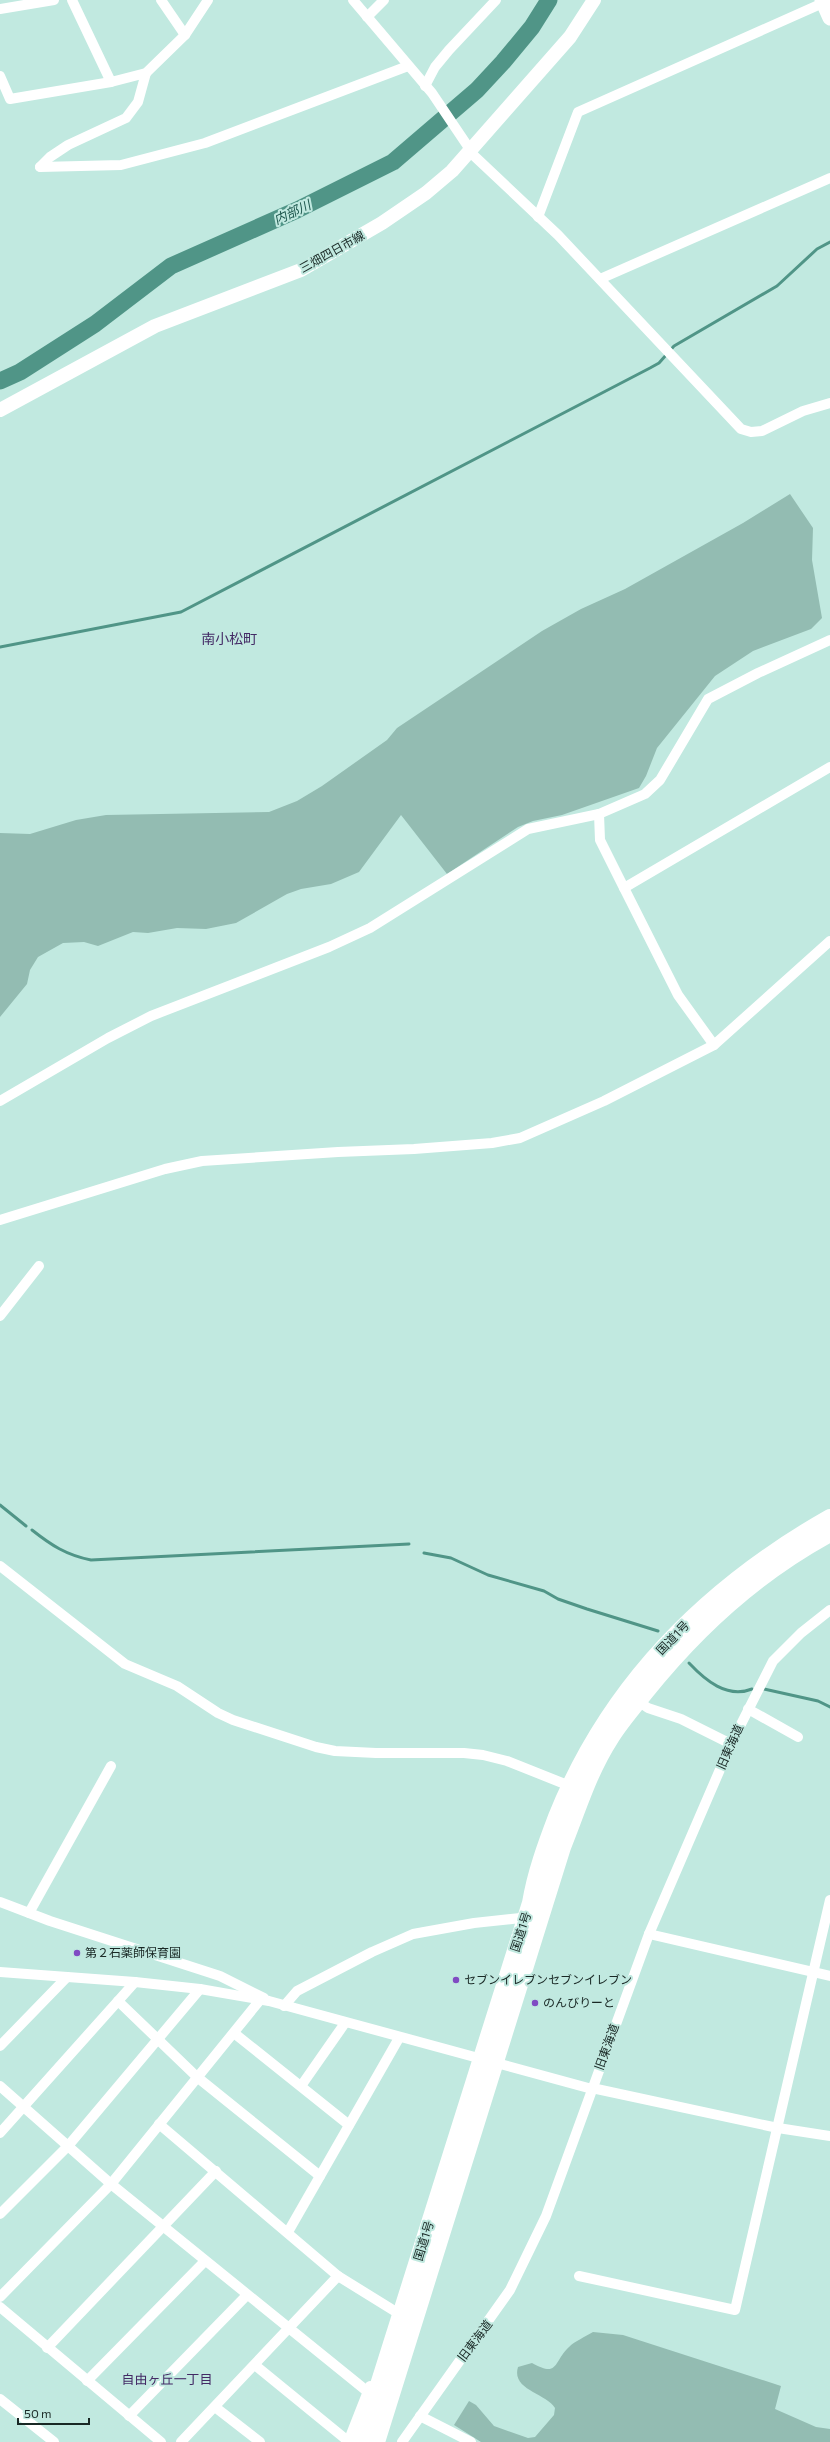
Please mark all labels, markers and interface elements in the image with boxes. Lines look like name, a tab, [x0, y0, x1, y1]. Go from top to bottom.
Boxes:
water label: 内部川	[271, 196, 315, 227]
street label: 三畑四日市線	[297, 228, 366, 275]
district label: 南小松町	[201, 630, 257, 647]
street label: 国道1号	[653, 1618, 692, 1657]
street label: 旧東海道	[713, 1722, 745, 1771]
street label: 国道1号	[507, 1910, 533, 1953]
place label: 第２石薬師保育園	[85, 1945, 181, 1959]
marker: 第２石薬師保育園	[72, 1948, 82, 1958]
place label: セブンイレブンセブンイレブン	[464, 1972, 632, 1986]
marker: セブンイレブンセブンイレブン	[451, 1975, 461, 1985]
place label: のんびりーと	[543, 1995, 615, 2009]
marker: のんびりーと	[530, 1998, 540, 2008]
street label: 旧東海道	[591, 2022, 621, 2072]
street label: 国道1号	[410, 2219, 436, 2262]
street label: 旧東海道	[454, 2317, 494, 2364]
district label: 自由ヶ丘一丁目	[121, 2371, 213, 2387]
scale bar	[18, 2400, 89, 2426]
text: 50 m	[24, 2406, 52, 2420]

